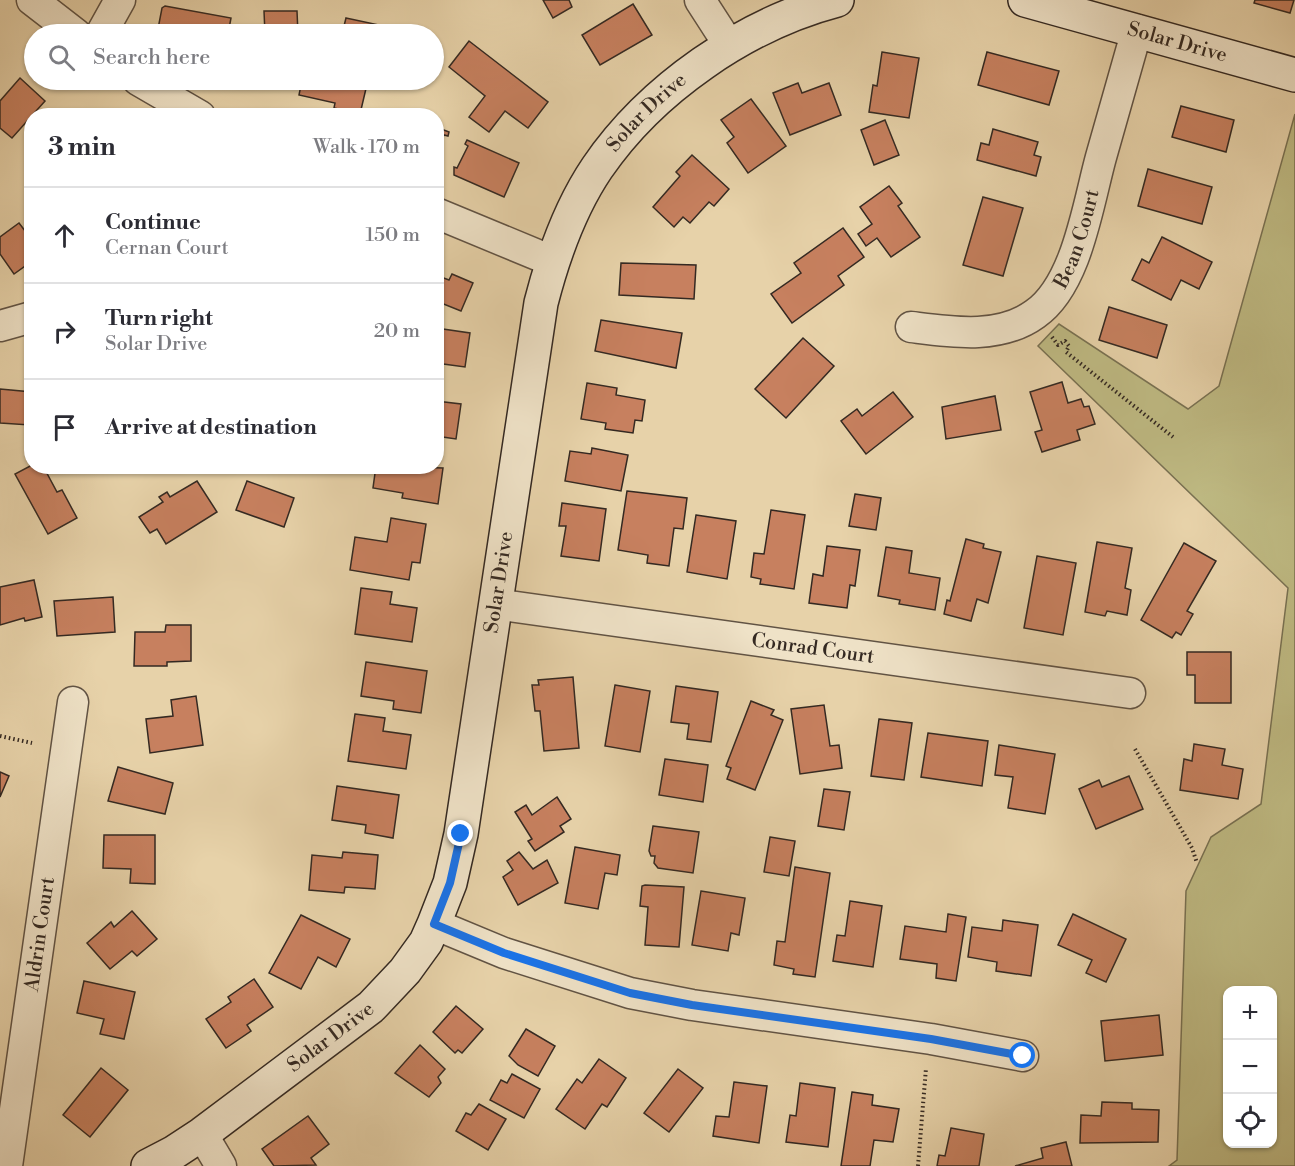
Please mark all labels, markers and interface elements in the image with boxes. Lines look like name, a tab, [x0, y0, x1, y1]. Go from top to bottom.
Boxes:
street label: Solar Drive	[1125, 17, 1230, 68]
search box	[24, 24, 444, 90]
icon: search	[45, 41, 78, 74]
text: Search here	[93, 44, 210, 71]
street label: Solar Drive	[601, 68, 691, 157]
text: 3 min	[48, 131, 116, 163]
text: Walk · 170 m	[313, 135, 420, 160]
street label: Bean Court	[1048, 187, 1105, 294]
text: Continue	[105, 209, 201, 236]
icon: ahead	[48, 219, 81, 252]
text: 150 m	[365, 223, 420, 248]
text: Cernan Court	[105, 236, 229, 261]
text: Turn right	[105, 305, 213, 332]
icon: right	[48, 315, 81, 348]
text: 20 m	[374, 319, 420, 344]
text: Solar Drive	[105, 332, 207, 357]
icon: arrive	[48, 411, 81, 444]
text: Arrive at destination	[105, 414, 317, 441]
street label: Solar Drive	[479, 530, 519, 635]
street label: Conrad Court	[750, 628, 876, 670]
route end	[447, 820, 473, 846]
street label: Aldrin Court	[19, 875, 60, 994]
map controls	[1223, 986, 1277, 1148]
button: +	[1223, 986, 1277, 1040]
street label: Solar Drive	[282, 996, 379, 1078]
button: −	[1223, 1040, 1277, 1094]
route start	[1009, 1042, 1035, 1068]
button: locate	[1223, 1094, 1277, 1148]

